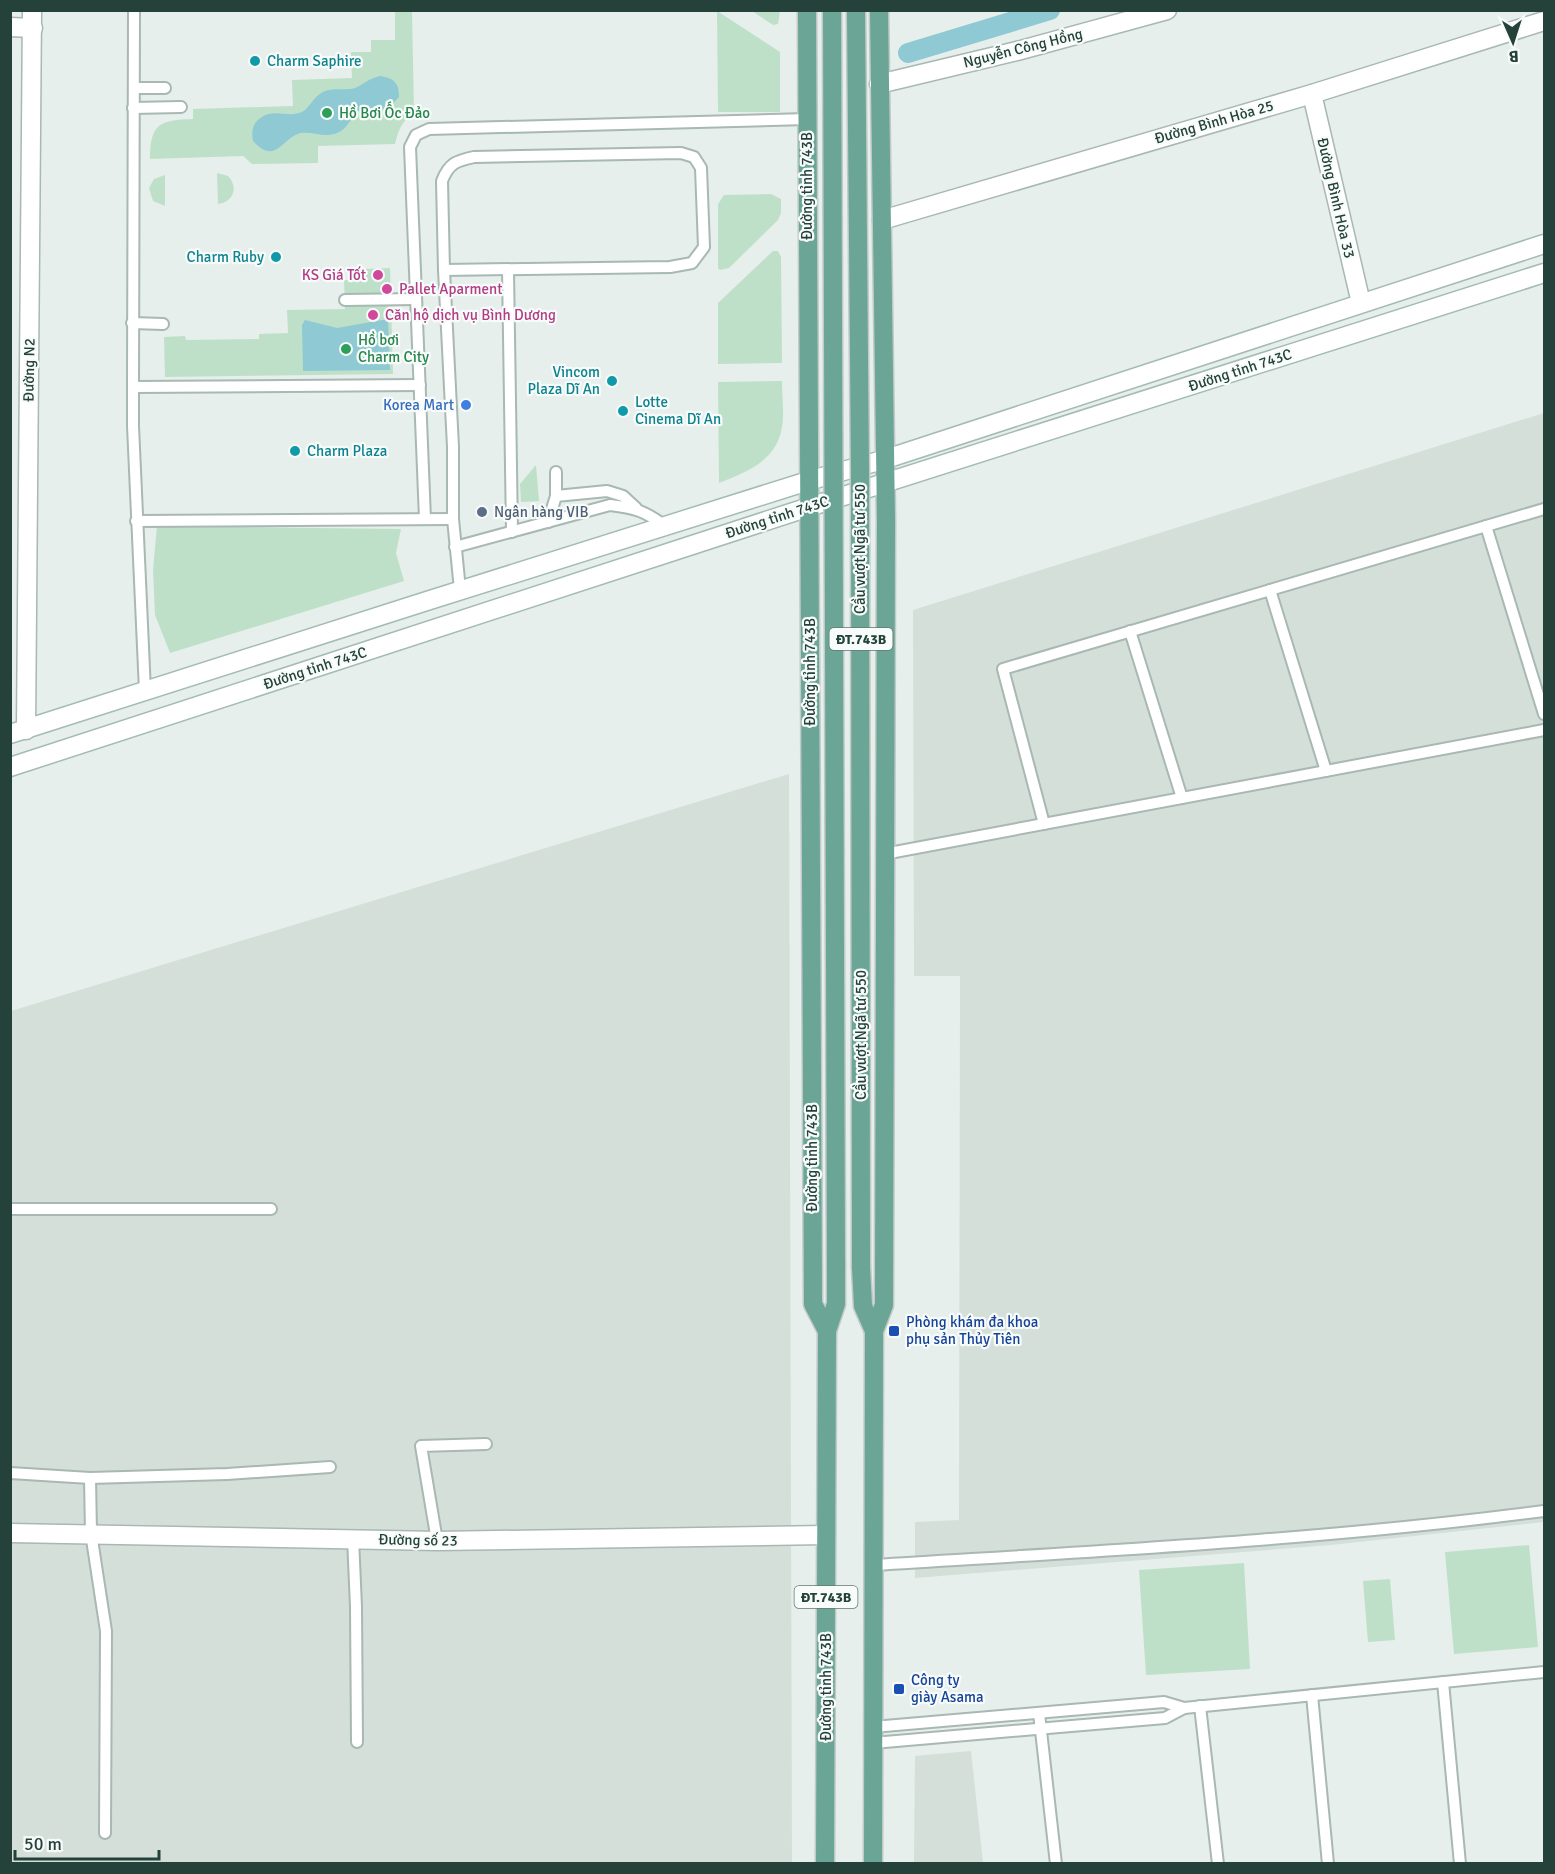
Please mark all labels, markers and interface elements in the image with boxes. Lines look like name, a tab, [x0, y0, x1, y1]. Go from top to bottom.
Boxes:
north arrow	[1483, 12, 1543, 72]
street label: Nguyễn Công Hồng	[961, 23, 1085, 72]
text: B	[1508, 46, 1519, 66]
place label: Charm Saphire	[267, 52, 361, 70]
marker: Charm Saphire	[248, 54, 262, 68]
street label: Đường Bình Hòa 25	[1152, 96, 1276, 148]
place label: Hồ Bơi Ốc Đảo	[339, 101, 430, 122]
marker: Hồ Bơi Ốc Đảo	[320, 106, 334, 120]
street label: Đường tỉnh 743B	[798, 132, 816, 240]
street label: Đường Bình Hòa 33	[1313, 136, 1359, 260]
place label: Charm Ruby	[187, 248, 264, 266]
marker: Charm Ruby	[269, 250, 283, 264]
place label: KS Giá Tốt	[302, 266, 366, 284]
marker: KS Giá Tốt	[371, 268, 385, 282]
place label: Pallet Aparment	[399, 280, 502, 298]
marker: Pallet Aparment	[380, 282, 394, 296]
place label: Căn hộ dịch vụ Bình Dương	[385, 306, 556, 324]
marker: Căn hộ dịch vụ Bình Dương	[366, 308, 380, 322]
place label: Hồ bơi Charm City	[358, 331, 429, 366]
street label: Đường N2	[19, 338, 39, 402]
marker: Hồ bơi Charm City	[339, 342, 353, 356]
street label: Đường tỉnh 743C	[1186, 345, 1294, 395]
place label: Vincom Plaza Dĩ An	[527, 363, 600, 398]
marker: Vincom Plaza Dĩ An	[605, 374, 619, 388]
place label: Lotte Cinema Dĩ An	[635, 393, 721, 428]
place label: Korea Mart	[383, 396, 454, 414]
marker: Korea Mart	[459, 398, 473, 412]
marker: Lotte Cinema Dĩ An	[616, 404, 630, 418]
place label: Charm Plaza	[307, 442, 387, 460]
marker: Charm Plaza	[288, 444, 302, 458]
street label: Cầu vượt Ngã tư 550	[851, 484, 869, 614]
street label: Đường tỉnh 743C	[723, 492, 831, 542]
place label: Ngân hàng VIB	[494, 503, 588, 521]
marker: Ngân hàng VIB	[475, 505, 489, 519]
street label: Đường tỉnh 743B	[801, 618, 819, 726]
road number: ĐT.743B	[830, 628, 892, 650]
street label: Đường tỉnh 743C	[261, 643, 369, 693]
street label: Cầu vượt Ngã tư 550	[852, 970, 870, 1100]
street label: Đường tỉnh 743B	[803, 1104, 821, 1212]
place label: Phòng khám đa khoa phụ sản Thủy Tiên	[906, 1313, 1038, 1348]
marker: Phòng khám đa khoa phụ sản Thủy Tiên	[887, 1324, 901, 1338]
street label: Đường số 23	[378, 1530, 458, 1550]
road number: ĐT.743B	[794, 1586, 858, 1608]
street label: Đường tỉnh 743B	[817, 1633, 835, 1741]
place label: Công ty giày Asama	[911, 1671, 984, 1706]
marker: Công ty giày Asama	[892, 1682, 906, 1696]
scale bar	[15, 1823, 159, 1861]
text: 50 m	[24, 1833, 62, 1855]

